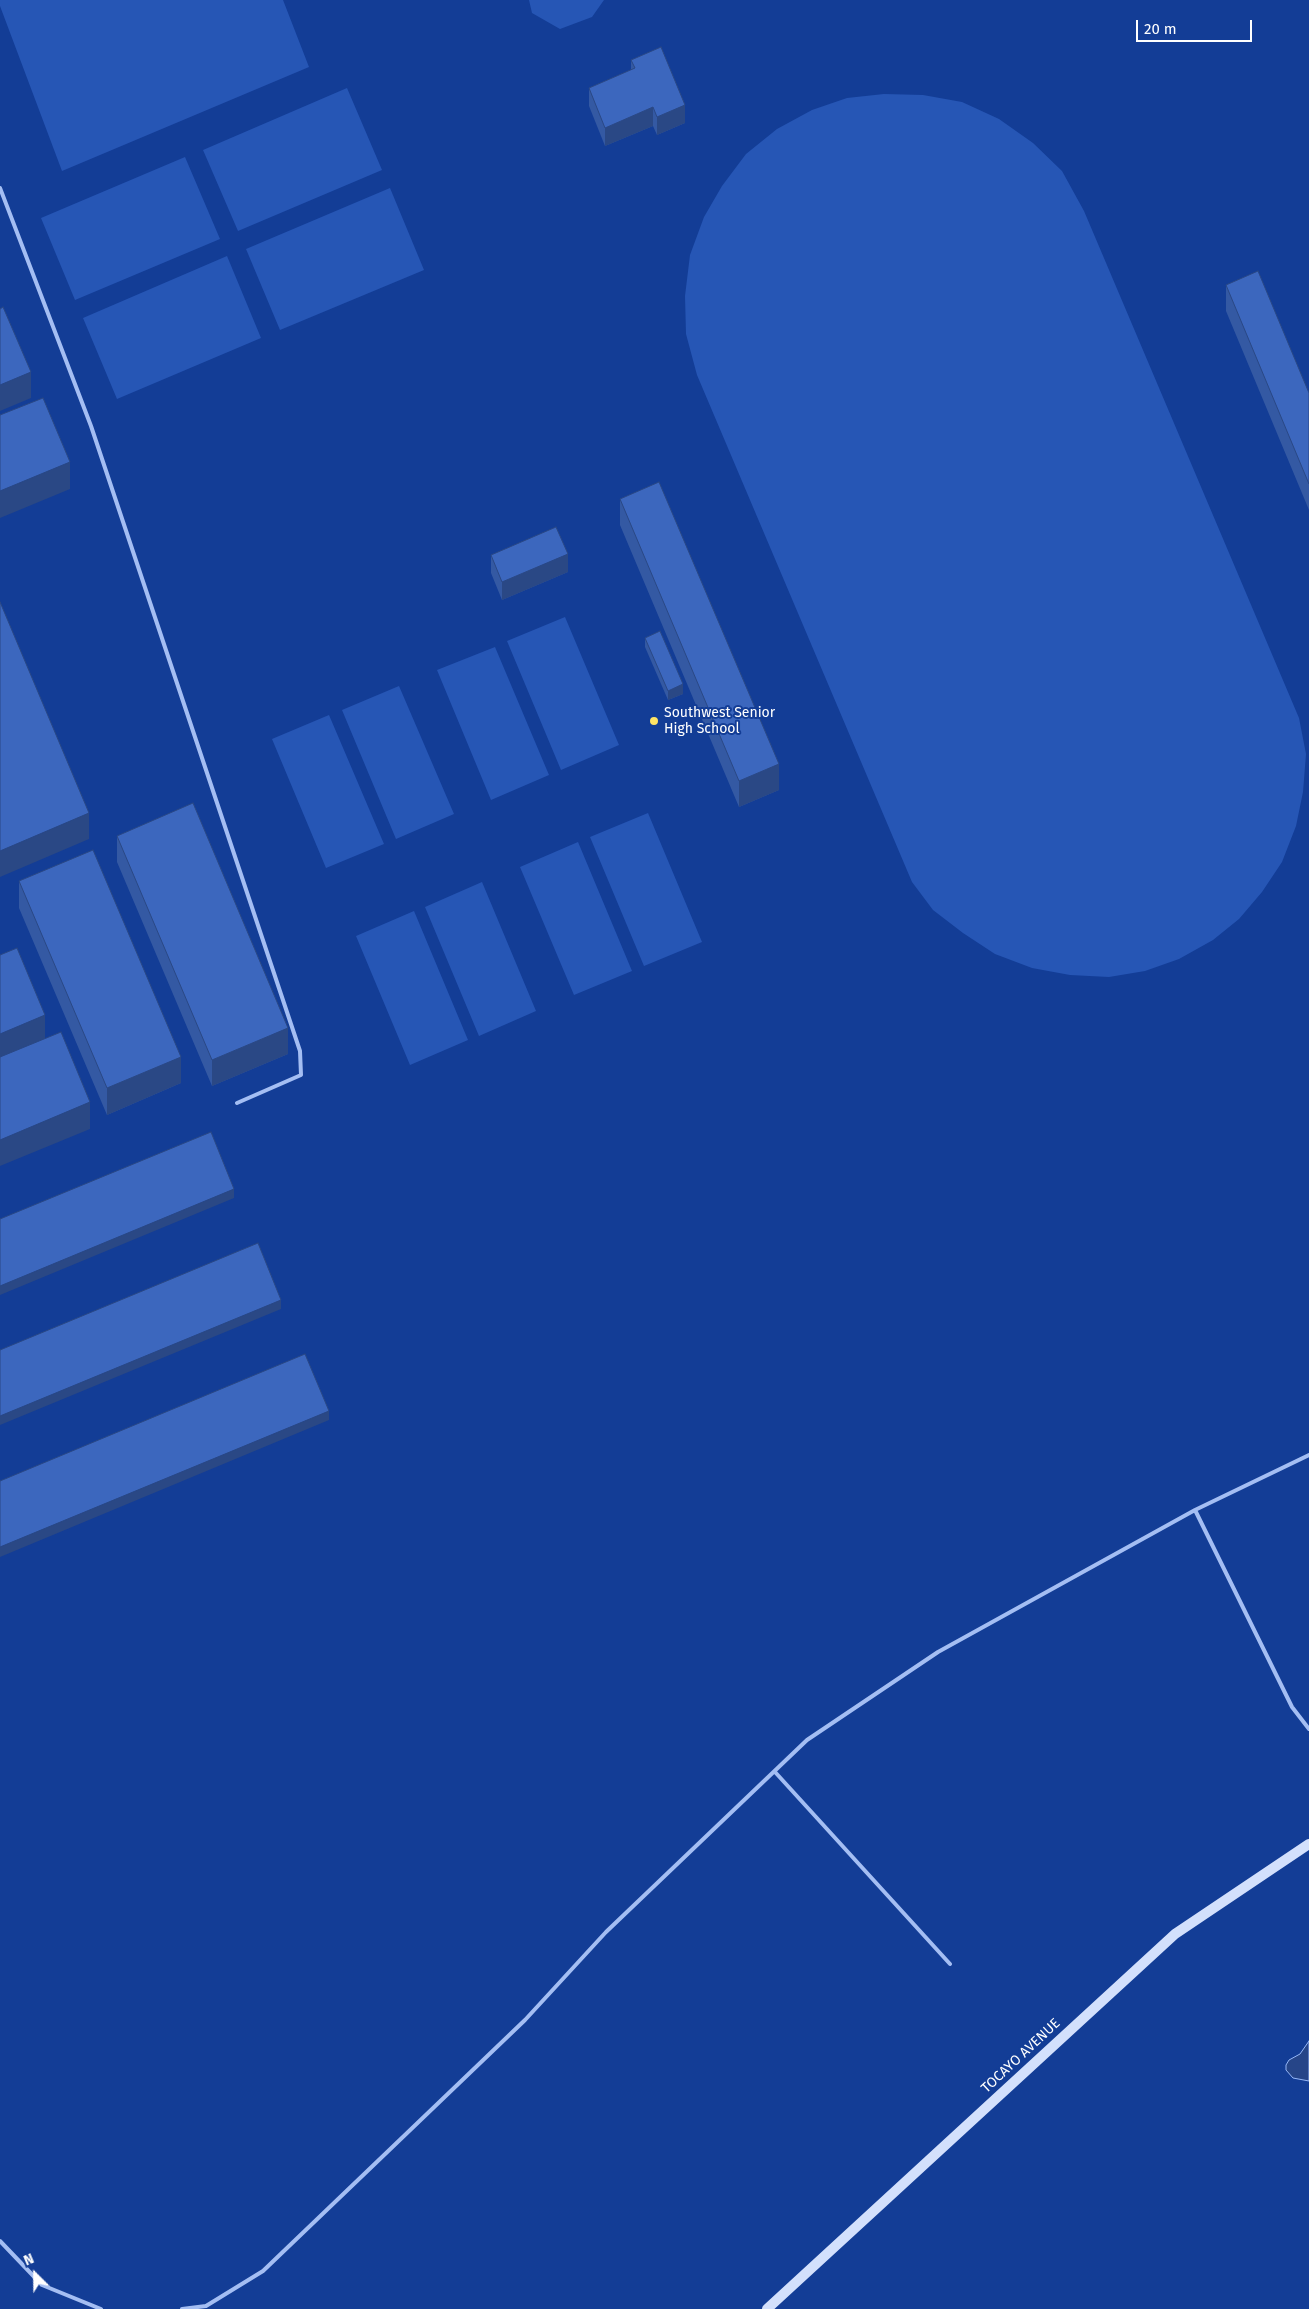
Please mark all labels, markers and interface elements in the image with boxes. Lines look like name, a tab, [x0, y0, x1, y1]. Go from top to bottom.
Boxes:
scale bar	[1139, 10, 1255, 42]
text: 20 m	[1144, 20, 1177, 38]
place label: Southwest Senior High School	[664, 705, 775, 738]
marker: Southwest Senior High School	[648, 715, 660, 727]
street label: TOCAYO AVENUE	[978, 2015, 1064, 2097]
north arrow	[10, 2249, 60, 2299]
text: N	[21, 2250, 37, 2269]

